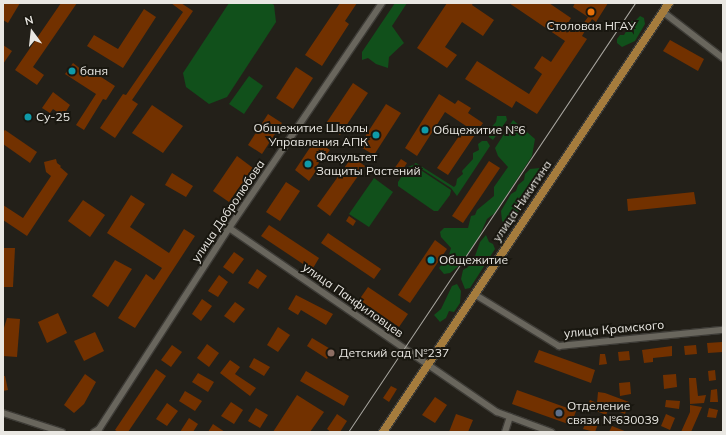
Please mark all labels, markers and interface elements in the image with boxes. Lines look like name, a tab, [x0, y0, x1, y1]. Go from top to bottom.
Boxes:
marker: Столовая НГАУ	[586, 7, 596, 17]
north arrow	[12, 12, 52, 52]
text: N	[23, 13, 35, 28]
place label: Столовая НГАУ	[546, 19, 636, 33]
place label: баня	[80, 64, 108, 78]
marker: баня	[67, 66, 77, 76]
place label: Су-25	[36, 110, 70, 124]
marker: Су-25	[23, 112, 33, 122]
place label: Общежитие Школы Управления АПК	[254, 121, 368, 149]
place label: Общежитие №6	[433, 123, 525, 137]
marker: Общежитие №6	[420, 125, 430, 135]
marker: Общежитие Школы Управления АПК	[371, 130, 381, 140]
place label: Факультет Защиты Растений	[316, 150, 421, 178]
street label: улица Добролюбова	[188, 157, 268, 265]
street label: улица Никитина	[489, 158, 555, 244]
marker: Факультет Защиты Растений	[303, 159, 313, 169]
place label: Общежитие	[439, 253, 508, 267]
marker: Общежитие	[426, 255, 436, 265]
street label: улица Панфиловцев	[300, 260, 406, 340]
street label: улица Крамского	[563, 317, 665, 341]
place label: Детский сад №237	[339, 346, 449, 360]
marker: Детский сад №237	[326, 348, 336, 358]
place label: Отделение связи №630039	[567, 399, 659, 427]
marker: Отделение связи №630039	[554, 408, 564, 418]

